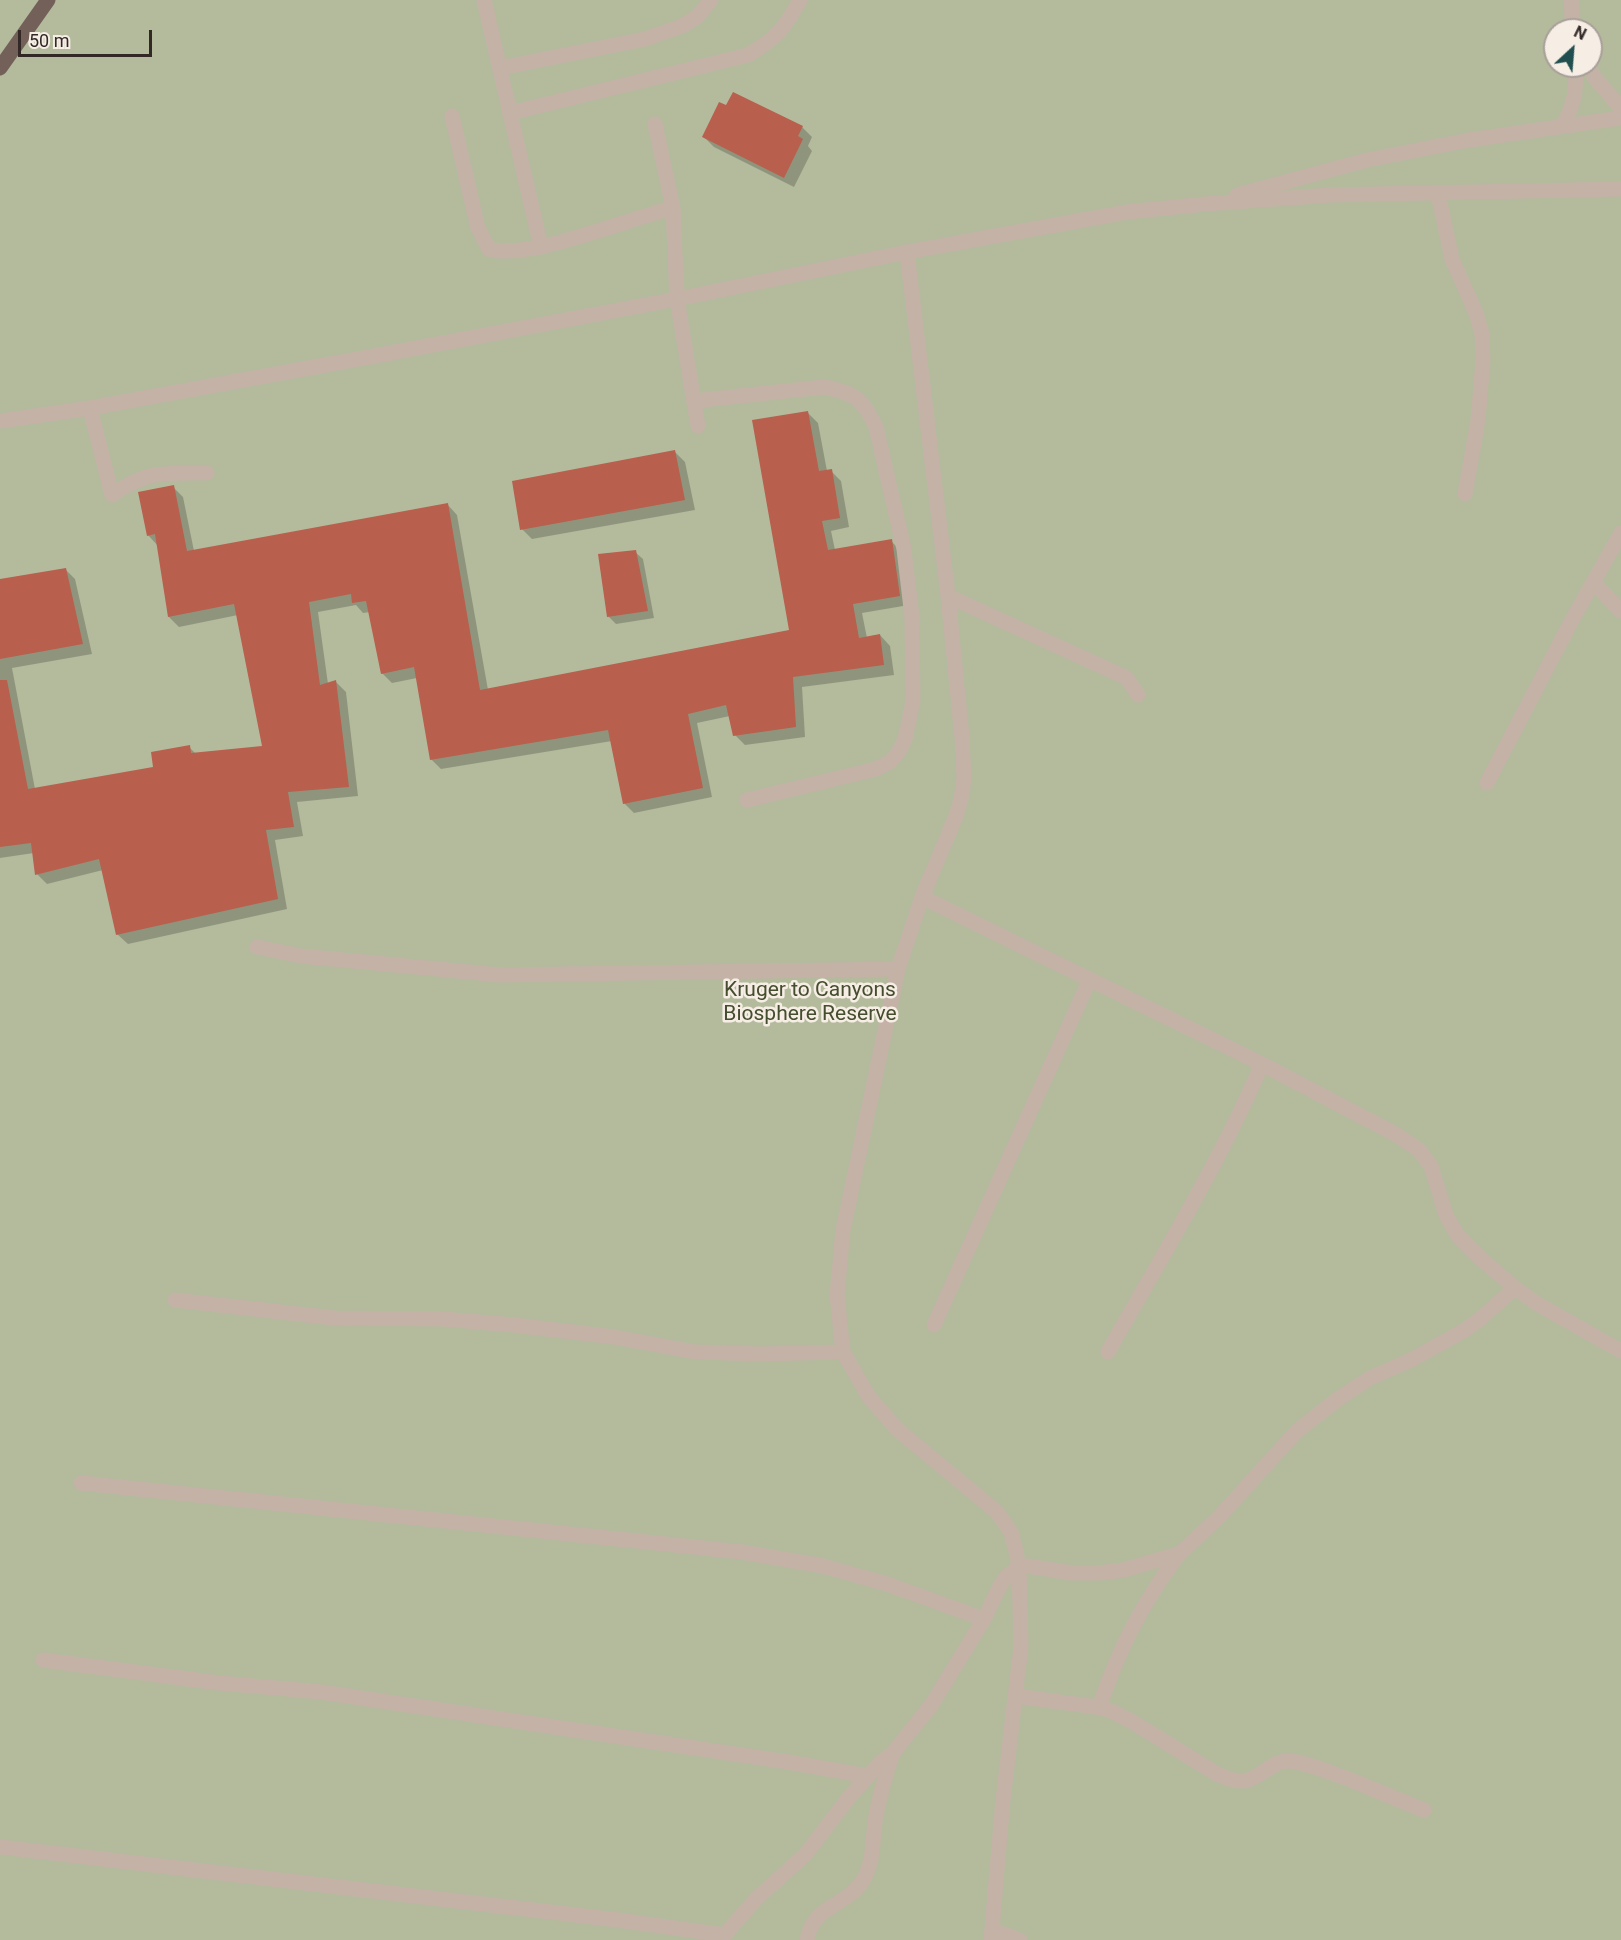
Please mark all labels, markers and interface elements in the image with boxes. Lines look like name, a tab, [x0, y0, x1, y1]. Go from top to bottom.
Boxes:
scale bar	[21, 18, 154, 56]
north arrow	[1543, 18, 1603, 78]
text: N	[1571, 22, 1589, 44]
text: 50 m	[29, 30, 69, 51]
park label: Kruger to Canyons Biosphere Reserve	[723, 978, 897, 1028]

